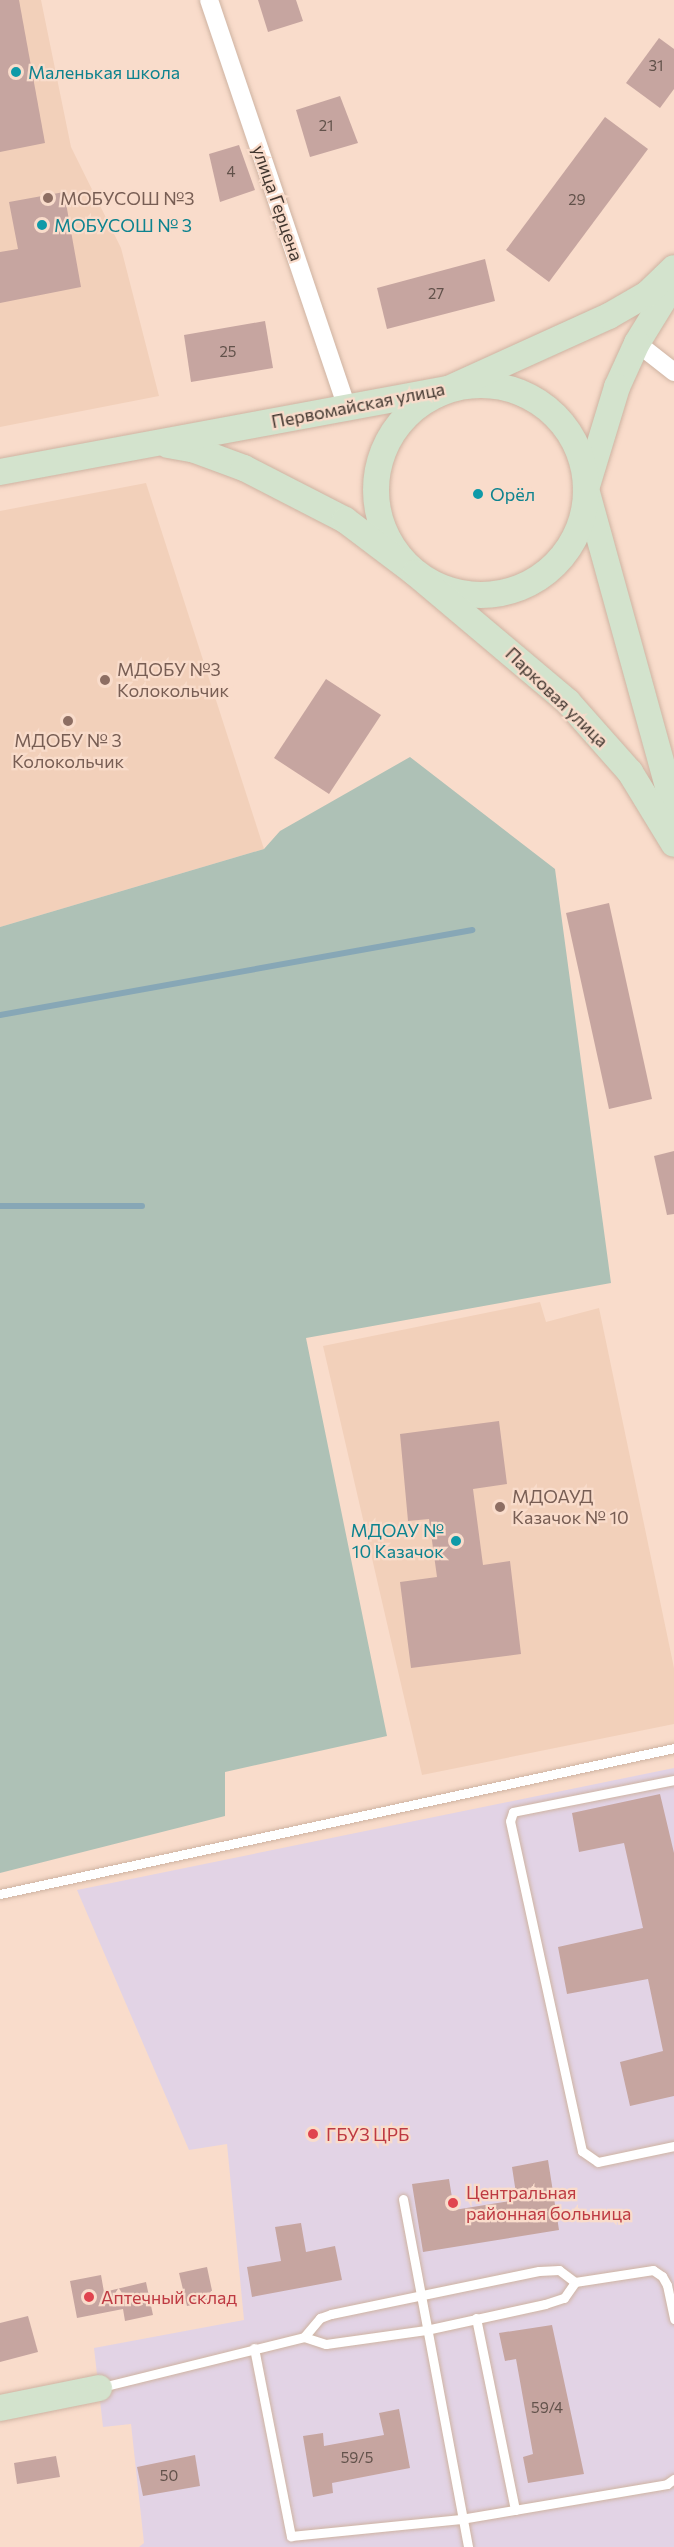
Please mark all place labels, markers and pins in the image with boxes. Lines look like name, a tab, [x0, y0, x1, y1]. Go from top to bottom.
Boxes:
place label: Маленькая школа	[28, 61, 180, 83]
marker: Маленькая школа	[9, 65, 23, 79]
place label: МОБУСОШ №3	[60, 187, 195, 209]
marker: МОБУСОШ №3	[41, 191, 55, 205]
place label: МОБУСОШ № 3	[54, 214, 192, 236]
marker: МОБУСОШ № 3	[35, 218, 49, 232]
place label: Орёл	[490, 483, 535, 505]
marker: Орёл	[471, 487, 485, 501]
place label: МДОБУ №3 Колокольчик	[117, 659, 229, 702]
marker: МДОБУ №3 Колокольчик	[98, 673, 112, 687]
marker: МДОБУ № 3 Колокольчик	[61, 714, 75, 728]
place label: МДОБУ № 3 Колокольчик	[12, 730, 124, 772]
place label: МДОАУД Казачок № 10	[512, 1486, 629, 1528]
marker: МДОАУД Казачок № 10	[493, 1500, 507, 1514]
place label: МДОАУ № 10 Казачок	[350, 1520, 444, 1562]
marker: МДОАУ № 10 Казачок	[449, 1534, 463, 1548]
place label: ГБУЗ ЦРБ	[326, 2123, 409, 2145]
marker: ГБУЗ ЦРБ	[304, 2125, 322, 2143]
place label: Центральная районная больница	[466, 2182, 631, 2224]
marker: Центральная районная больница	[444, 2194, 462, 2212]
place label: Аптечный склад	[101, 2286, 237, 2308]
marker: Аптечный склад	[82, 2290, 96, 2304]

